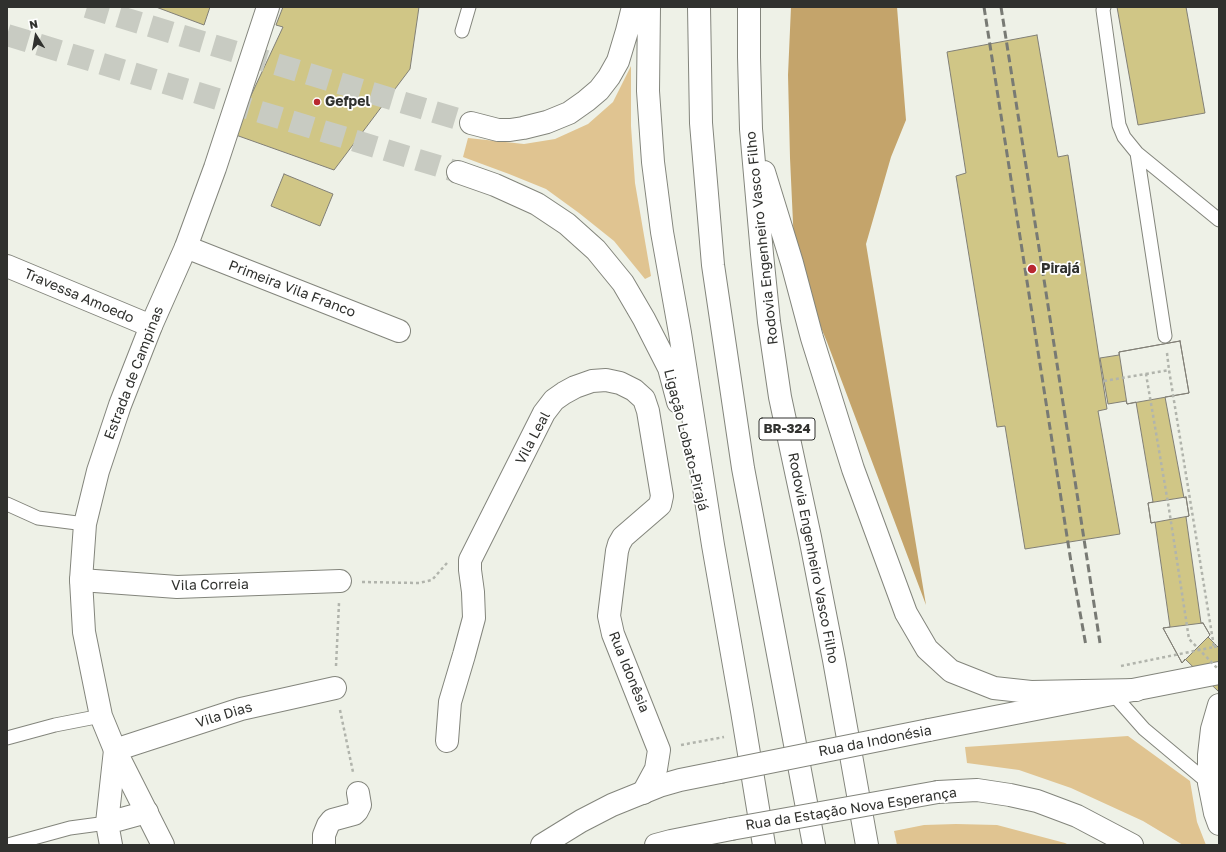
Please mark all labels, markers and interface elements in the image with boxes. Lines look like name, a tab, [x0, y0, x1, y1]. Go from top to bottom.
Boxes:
north arrow	[16, 16, 56, 56]
text: N	[28, 17, 39, 31]
place label: Gefpel	[325, 94, 370, 110]
marker: Gefpel	[312, 97, 322, 107]
street label: Rodovia Engenheiro Vasco Filho	[742, 130, 782, 346]
street label: Primeira Vila Franco	[226, 257, 358, 321]
place label: Pirajá	[1041, 261, 1080, 277]
marker: Pirajá	[1026, 263, 1038, 275]
street label: Travessa Amoedo	[22, 265, 136, 327]
street label: Estrada de Campinas	[101, 304, 167, 442]
street label: Ligação Lobato-Pirajá	[660, 367, 712, 513]
street label: Vila Leal	[512, 409, 554, 467]
road number: BR-324	[759, 418, 815, 440]
street label: Rodovia Engenheiro Vasco Filho	[784, 451, 842, 665]
street label: Vila Correia	[171, 576, 249, 594]
street label: Rua Idonêsia	[605, 629, 653, 715]
street label: Vila Dias	[194, 699, 254, 731]
street label: Rua da Indonésia	[817, 722, 933, 760]
street label: Rua da Estação Nova Esperança	[744, 784, 958, 834]

